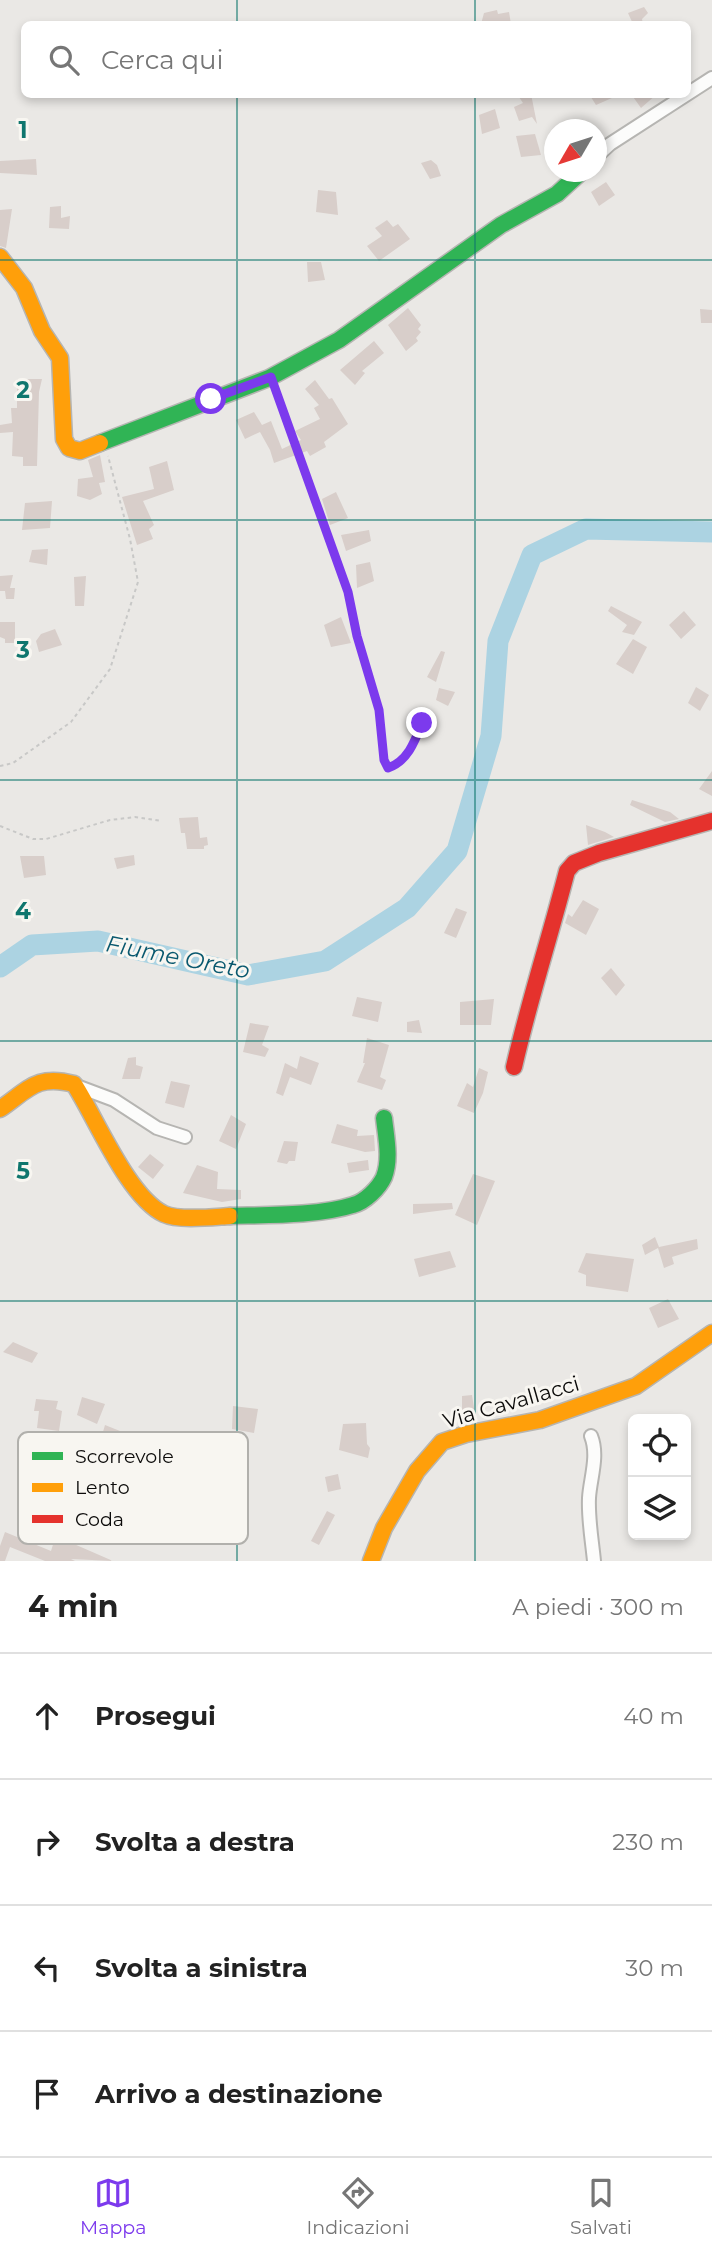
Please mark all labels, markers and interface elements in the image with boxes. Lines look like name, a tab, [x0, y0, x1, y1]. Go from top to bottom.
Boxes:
search box	[21, 21, 691, 98]
icon: search	[45, 41, 83, 79]
text: Cerca qui	[101, 44, 224, 76]
text: 1	[18, 116, 28, 144]
north arrow	[544, 119, 607, 182]
text: 2	[16, 376, 30, 404]
route start	[195, 383, 226, 414]
text: 3	[15, 636, 30, 664]
route end	[406, 707, 437, 738]
text: 4	[15, 897, 31, 925]
water label: Fiume Oreto	[104, 929, 252, 985]
text: 5	[16, 1157, 30, 1185]
street label: Via Cavallacci	[440, 1371, 582, 1433]
map controls	[628, 1414, 691, 1540]
button: locate	[628, 1414, 691, 1477]
legend	[18, 1432, 248, 1544]
text: Scorrevole	[75, 1445, 174, 1468]
text: Lento	[75, 1476, 130, 1499]
button: layers	[628, 1477, 691, 1540]
text: Coda	[75, 1508, 124, 1531]
text: 4 min	[28, 1588, 118, 1625]
text: A piedi · 300 m	[512, 1593, 684, 1621]
icon: ahead	[28, 1697, 66, 1735]
text: Prosegui	[95, 1700, 216, 1732]
text: 40 m	[623, 1702, 684, 1730]
icon: right	[28, 1823, 66, 1861]
text: Svolta a destra	[95, 1826, 295, 1858]
text: 230 m	[612, 1828, 684, 1856]
icon: left	[28, 1949, 66, 1987]
text: Svolta a sinistra	[95, 1952, 308, 1984]
text: 30 m	[625, 1954, 684, 1982]
icon: arrive	[28, 2075, 66, 2113]
text: Arrivo a destinazione	[95, 2078, 383, 2110]
tab: Mappa	[80, 2174, 146, 2239]
tab: Indicazioni	[307, 2174, 410, 2239]
tab: Salvati	[570, 2174, 632, 2239]

